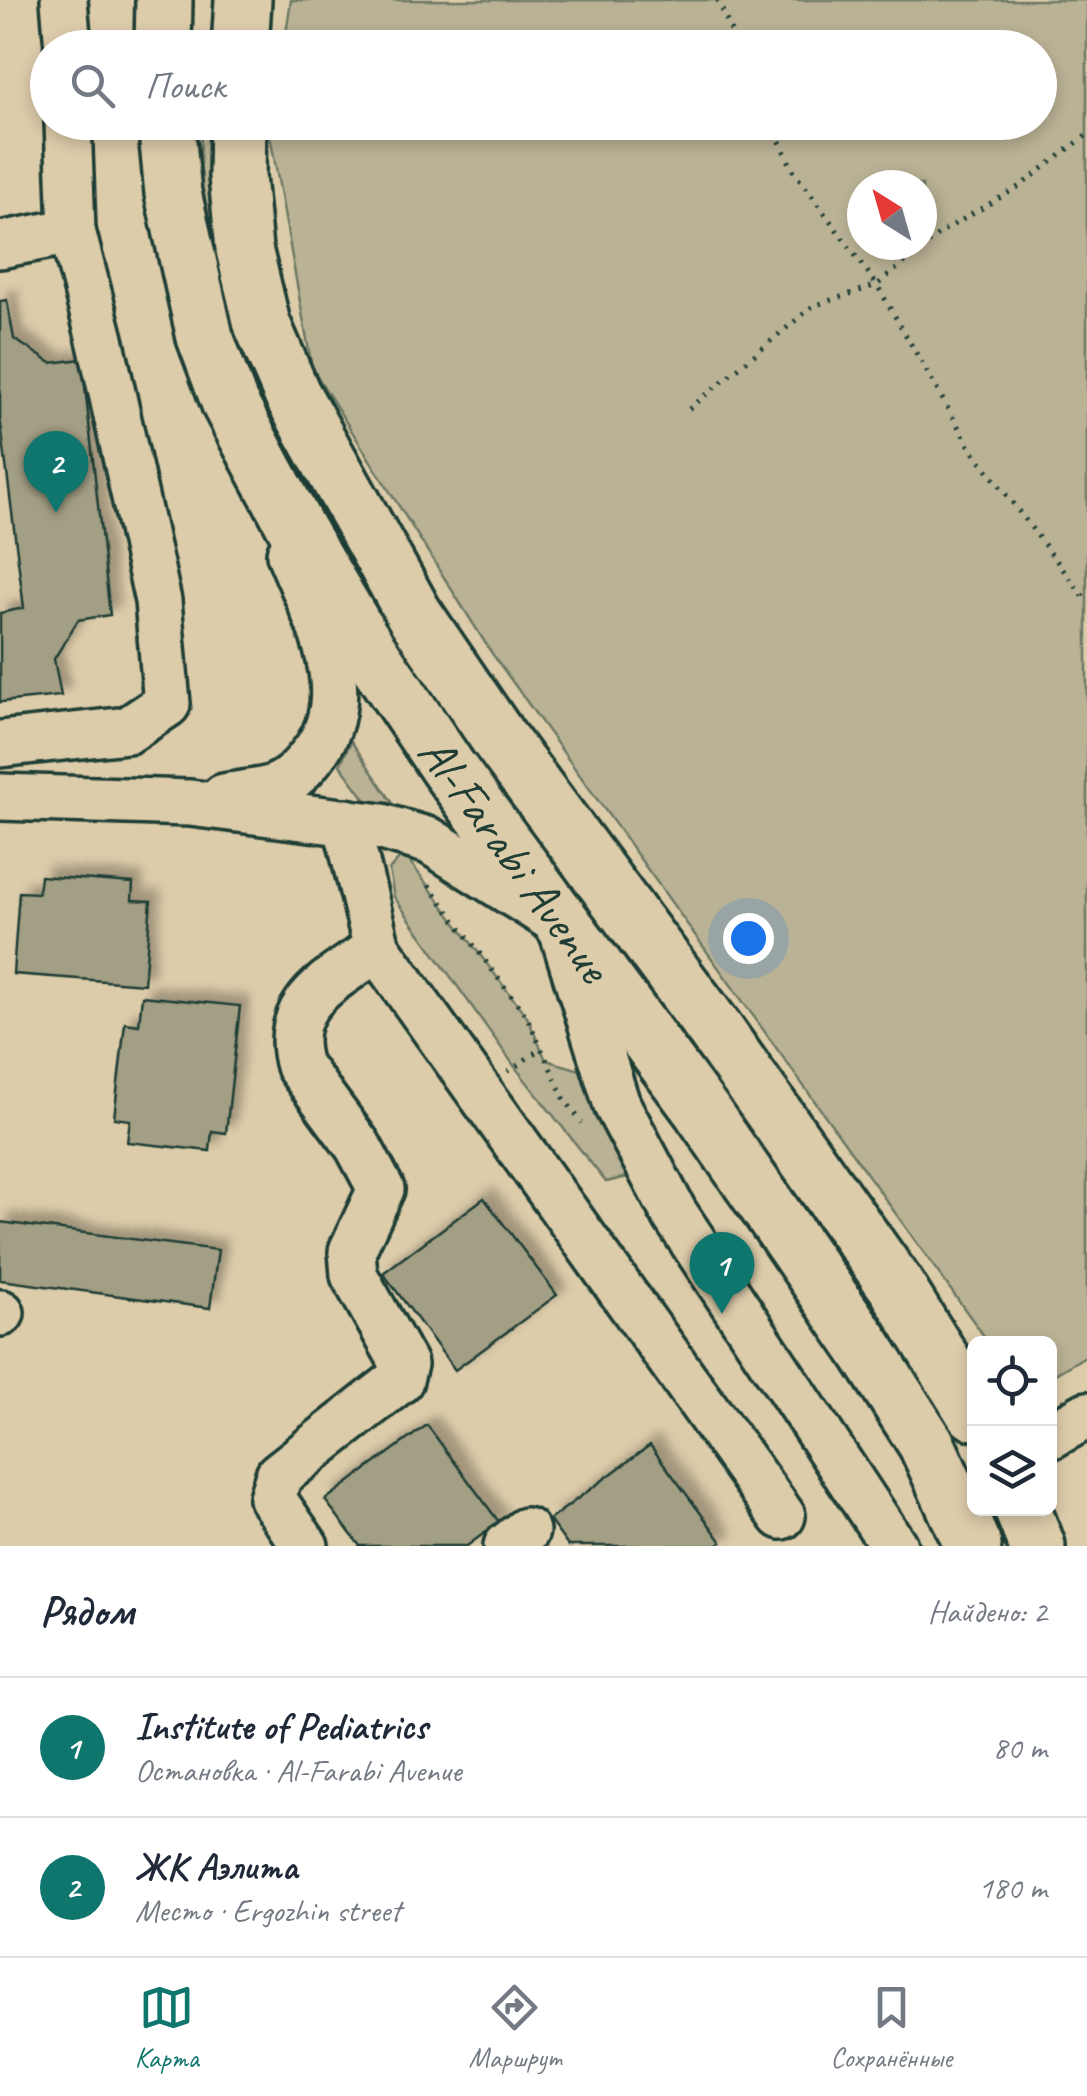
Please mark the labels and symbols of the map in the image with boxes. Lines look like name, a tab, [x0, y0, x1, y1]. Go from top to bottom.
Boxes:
north arrow	[847, 170, 937, 260]
pin: 2	[23, 430, 88, 513]
street label: Al-Farabi Avenue	[404, 723, 627, 997]
your location	[723, 913, 774, 964]
pin: 1	[690, 1232, 754, 1314]

